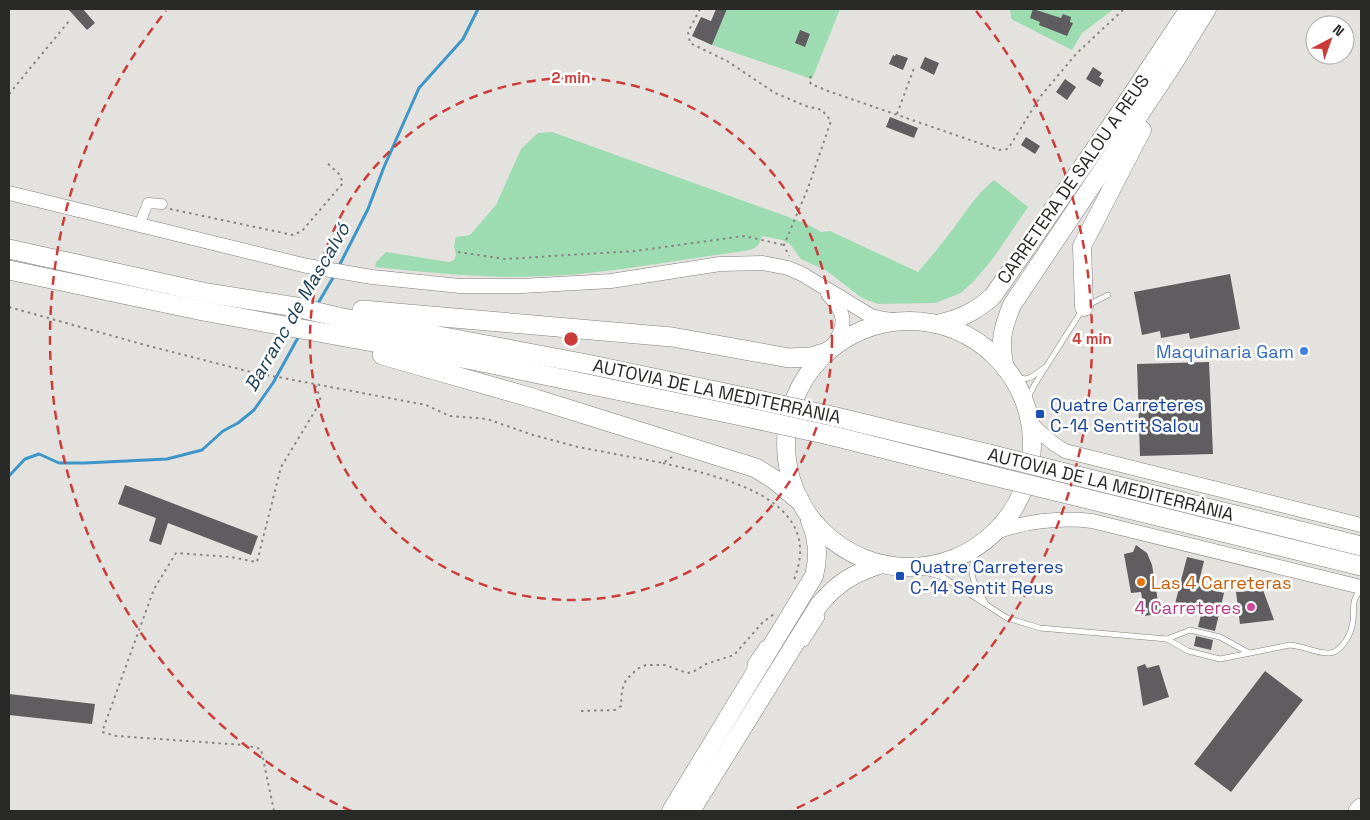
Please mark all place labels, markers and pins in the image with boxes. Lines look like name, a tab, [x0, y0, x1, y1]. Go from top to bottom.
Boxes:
centre of rings	[562, 330, 580, 348]
place label: Maquinaria Gam	[1156, 340, 1294, 363]
marker: Maquinaria Gam	[1298, 345, 1310, 357]
place label: Quatre Carreteres C-14 Sentit Salou	[1050, 393, 1204, 437]
marker: Quatre Carreteres C-14 Sentit Salou	[1034, 408, 1046, 420]
place label: Quatre Carreteres C-14 Sentit Reus	[910, 555, 1064, 599]
marker: Quatre Carreteres C-14 Sentit Reus	[894, 570, 906, 582]
place label: Las 4 Carreteras	[1151, 571, 1291, 594]
marker: Las 4 Carreteras	[1135, 576, 1147, 588]
place label: 4 Carreteres	[1134, 596, 1241, 619]
marker: 4 Carreteres	[1245, 601, 1257, 613]

